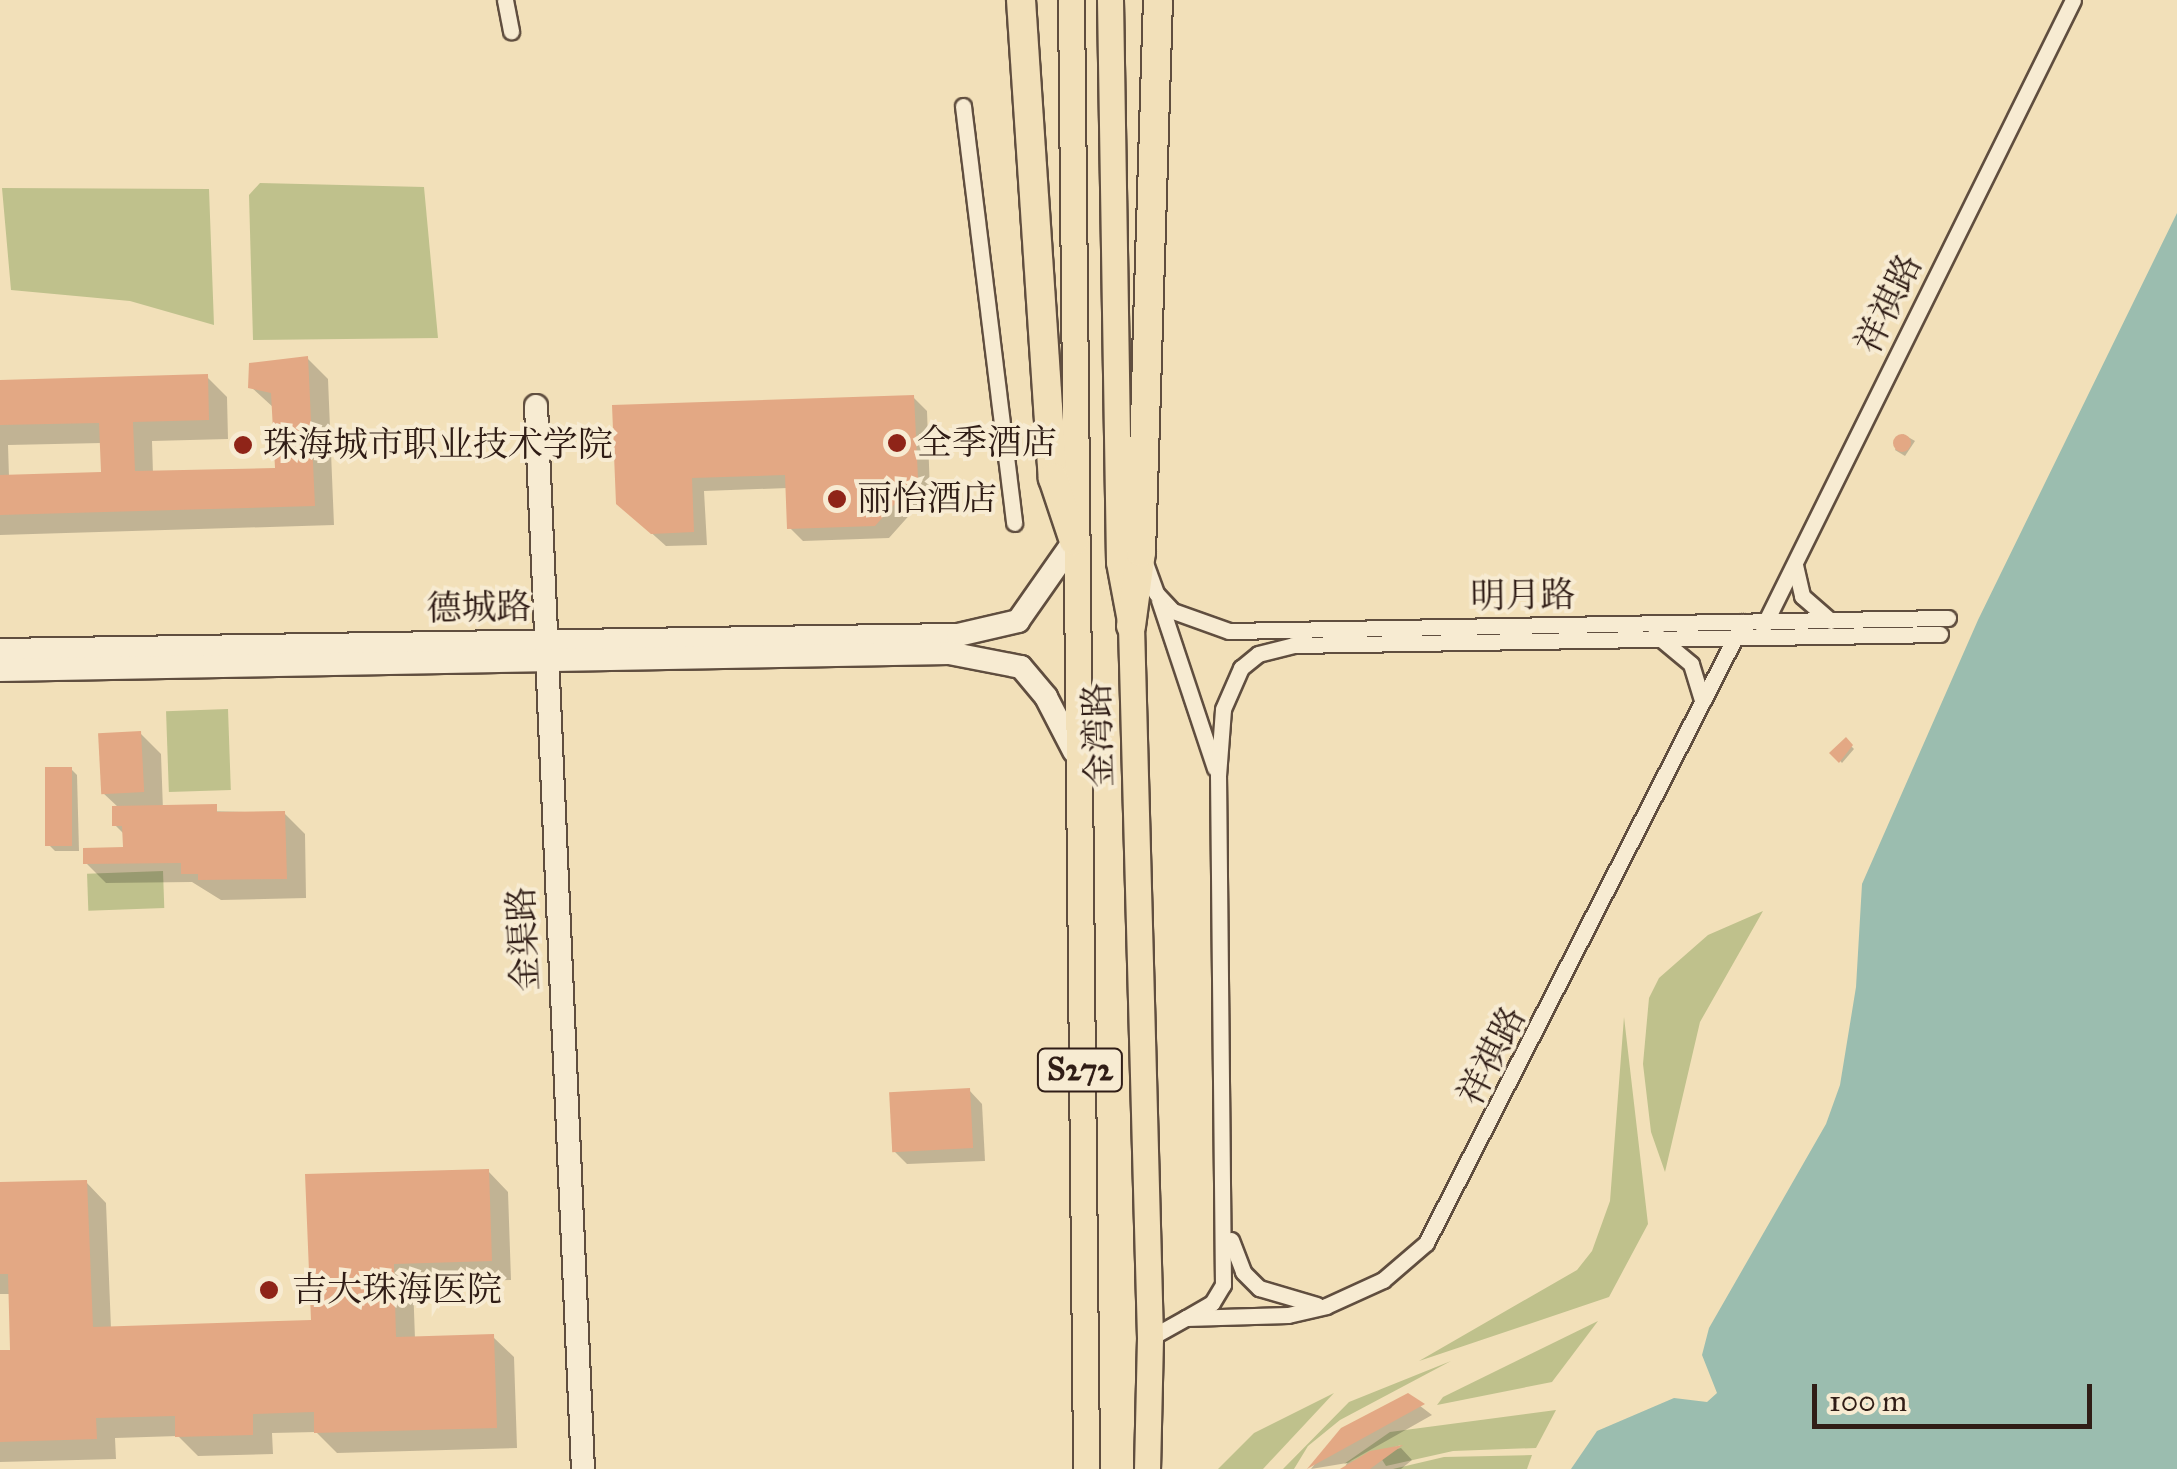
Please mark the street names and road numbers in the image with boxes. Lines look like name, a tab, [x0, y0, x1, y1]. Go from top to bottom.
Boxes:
street label: 祥祺路	[1847, 248, 1931, 360]
street label: 明月路	[1470, 574, 1576, 618]
street label: 德城路	[426, 586, 532, 630]
street label: 金湾路	[1076, 682, 1122, 788]
street label: 金渠路	[500, 885, 548, 993]
street label: 祥祺路	[1449, 1000, 1535, 1112]
road number: S272	[1035, 1043, 1125, 1097]

